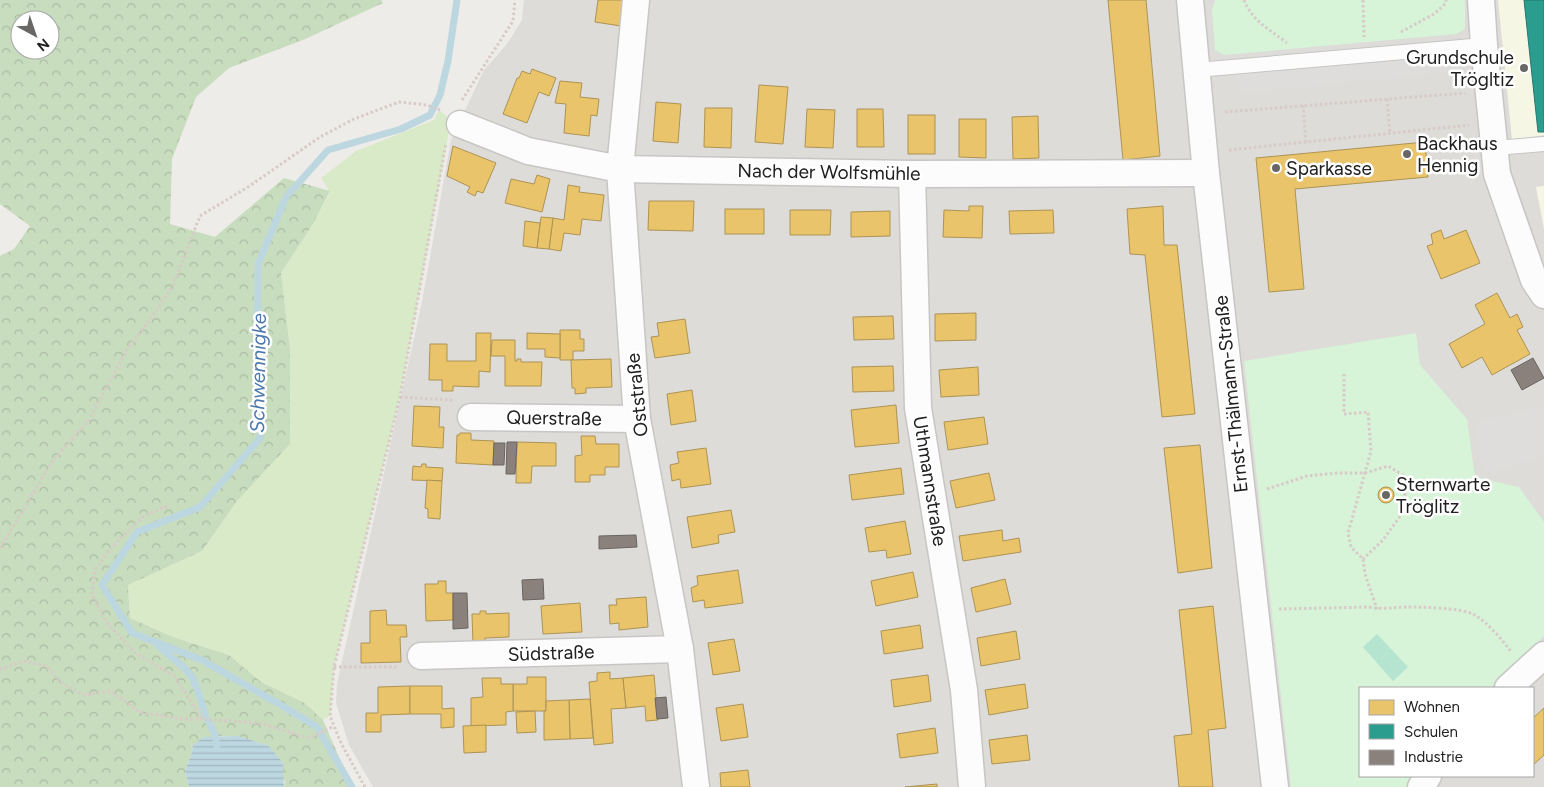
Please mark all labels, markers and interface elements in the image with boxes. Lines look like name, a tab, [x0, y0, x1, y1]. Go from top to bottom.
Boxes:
north arrow	[10, 10, 60, 60]
text: N	[33, 35, 53, 55]
place label: Grundschule Trögltiz	[1406, 46, 1514, 91]
marker: Grundschule Trögltiz	[1518, 62, 1530, 74]
place label: Backhaus Hennig	[1417, 132, 1498, 177]
marker: Backhaus Hennig	[1401, 148, 1413, 160]
place label: Sparkasse	[1286, 157, 1372, 180]
street label: Nach der Wolfsmühle	[737, 159, 921, 185]
marker: Sparkasse	[1270, 162, 1282, 174]
street label: Ernst-Thälmann-Straße	[1209, 294, 1253, 494]
water label: Schwennigke	[245, 313, 271, 433]
street label: Oststraße	[621, 352, 653, 438]
street label: Querstraße	[506, 406, 602, 430]
street label: Uthmannstraße	[908, 414, 952, 548]
place label: Sternwarte Tröglitz	[1396, 473, 1490, 518]
marker: Sternwarte Tröglitz	[1380, 489, 1392, 501]
street label: Südstraße	[507, 640, 595, 666]
legend	[1359, 687, 1534, 777]
text: Wohnen	[1404, 698, 1460, 716]
text: Schulen	[1404, 723, 1458, 741]
text: Industrie	[1404, 748, 1463, 766]

